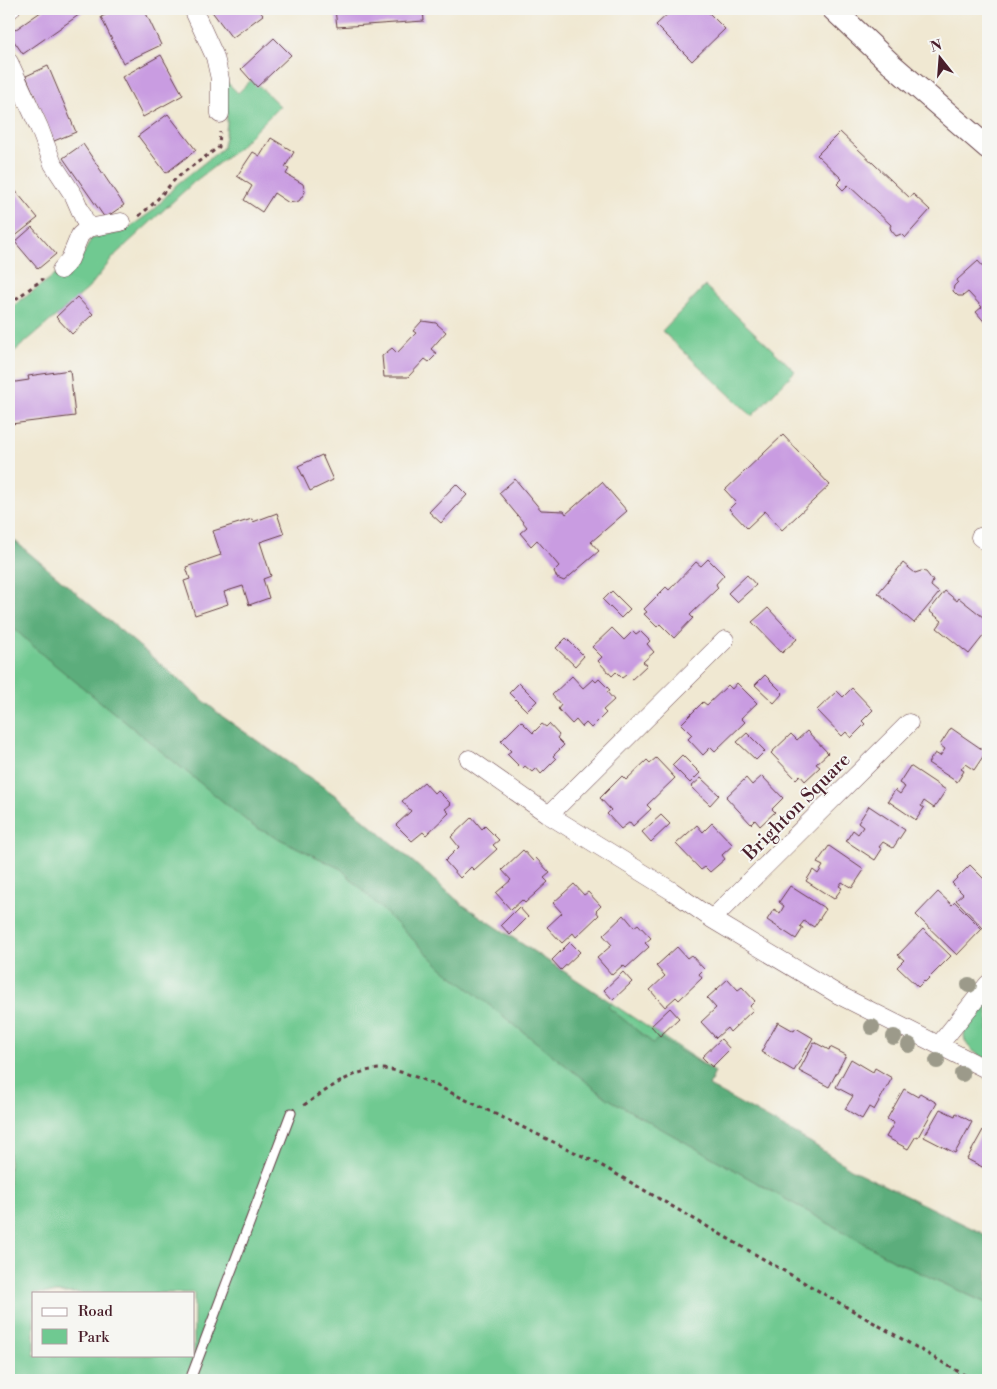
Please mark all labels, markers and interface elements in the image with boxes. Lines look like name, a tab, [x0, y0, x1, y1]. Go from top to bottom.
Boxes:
north arrow	[914, 32, 964, 82]
text: N	[929, 36, 944, 57]
street label: Brighton Square	[737, 748, 856, 866]
legend	[32, 1292, 195, 1356]
text: Road	[78, 1302, 113, 1321]
text: Park	[78, 1328, 110, 1347]

